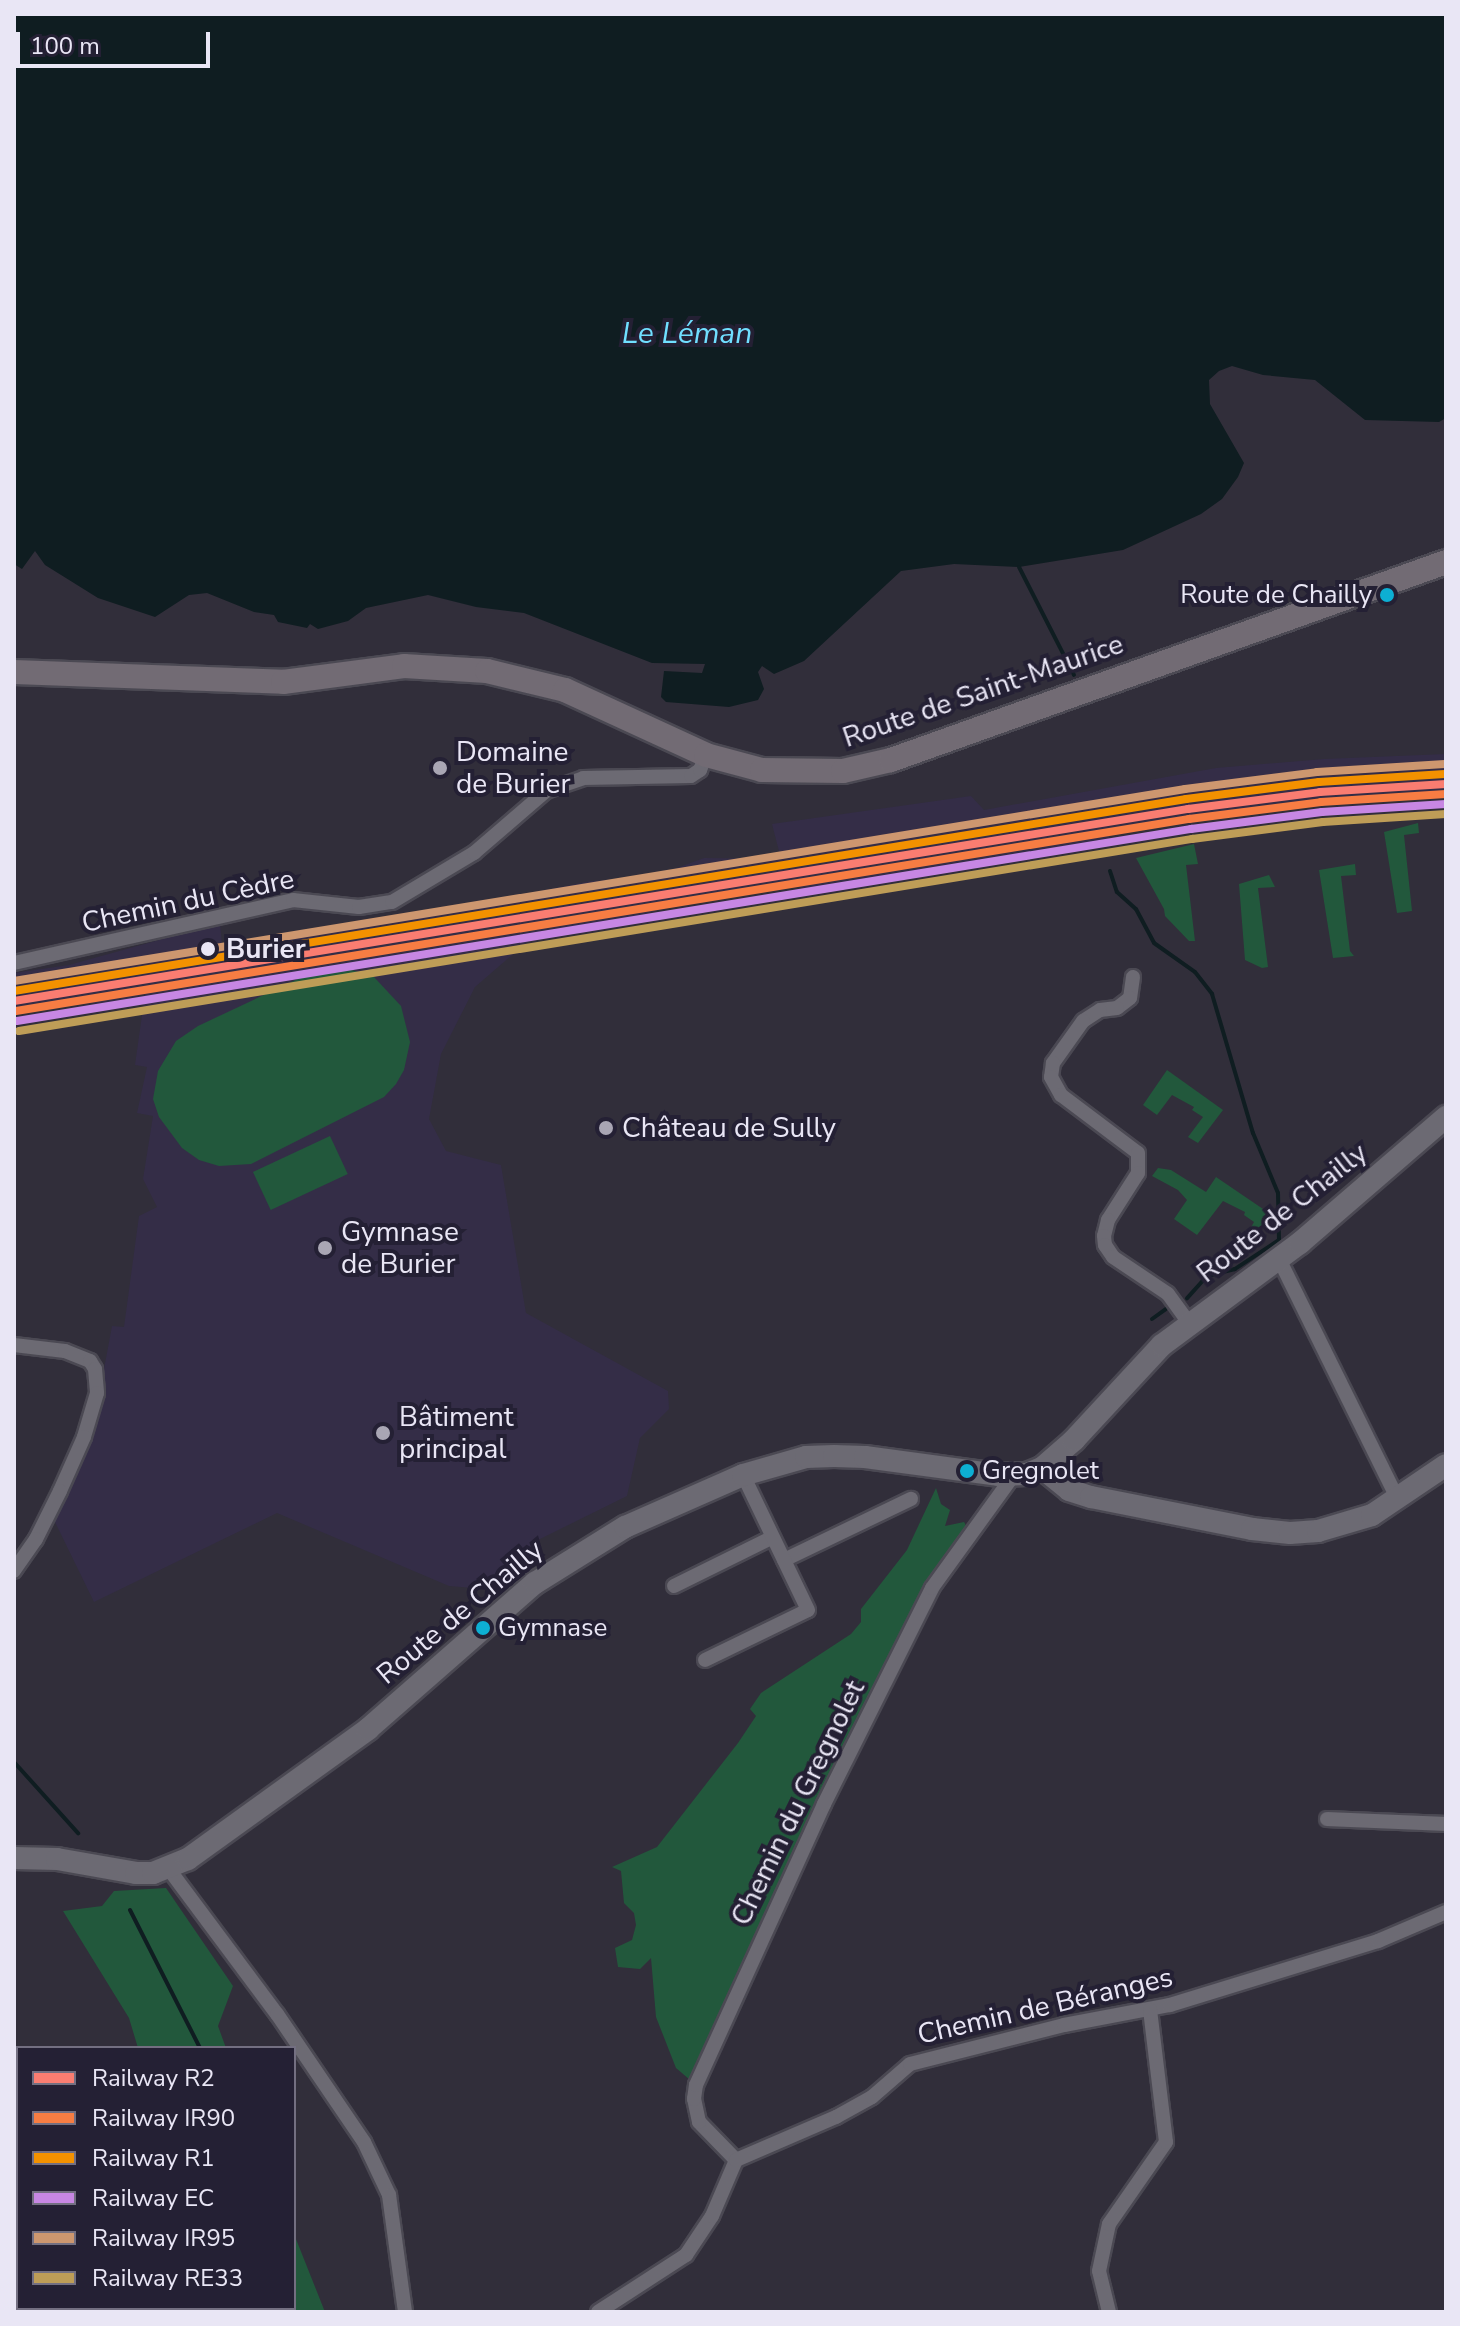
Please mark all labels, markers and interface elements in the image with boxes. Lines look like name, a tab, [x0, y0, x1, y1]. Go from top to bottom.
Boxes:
scale bar	[20, 16, 214, 66]
text: 100 m	[30, 30, 100, 62]
water label: Le Léman	[622, 316, 752, 352]
place label: Route de Chailly	[1180, 579, 1372, 611]
marker: Route de Chailly	[1379, 587, 1395, 603]
street label: Route de Saint-Maurice	[838, 627, 1128, 755]
place label: Domaine de Burier	[456, 735, 570, 801]
marker: Domaine de Burier	[431, 759, 449, 777]
street label: Chemin du Cèdre	[79, 862, 297, 940]
place label: Burier	[226, 932, 306, 966]
marker: Burier	[197, 938, 219, 960]
place label: Château de Sully	[622, 1111, 836, 1145]
marker: Château de Sully	[597, 1119, 615, 1137]
street label: Route de Chailly	[1190, 1136, 1374, 1290]
place label: Gymnase de Burier	[341, 1215, 459, 1281]
marker: Gymnase de Burier	[316, 1239, 334, 1257]
place label: Bâtiment principal	[399, 1400, 514, 1466]
marker: Bâtiment principal	[374, 1424, 392, 1442]
place label: Gregnolet	[982, 1455, 1099, 1487]
marker: Gregnolet	[959, 1463, 975, 1479]
street label: Route de Chailly	[370, 1533, 550, 1691]
place label: Gymnase	[498, 1612, 607, 1644]
marker: Gymnase	[475, 1620, 491, 1636]
street label: Chemin du Gregnolet	[724, 1675, 872, 1931]
street label: Chemin de Béranges	[914, 1960, 1176, 2052]
legend	[16, 2046, 296, 2310]
text: Railway R2	[92, 2062, 215, 2094]
text: Railway IR90	[92, 2102, 235, 2134]
text: Railway R1	[92, 2142, 215, 2174]
text: Railway EC	[92, 2182, 214, 2214]
text: Railway IR95	[92, 2222, 235, 2254]
text: Railway RE33	[92, 2262, 243, 2294]

